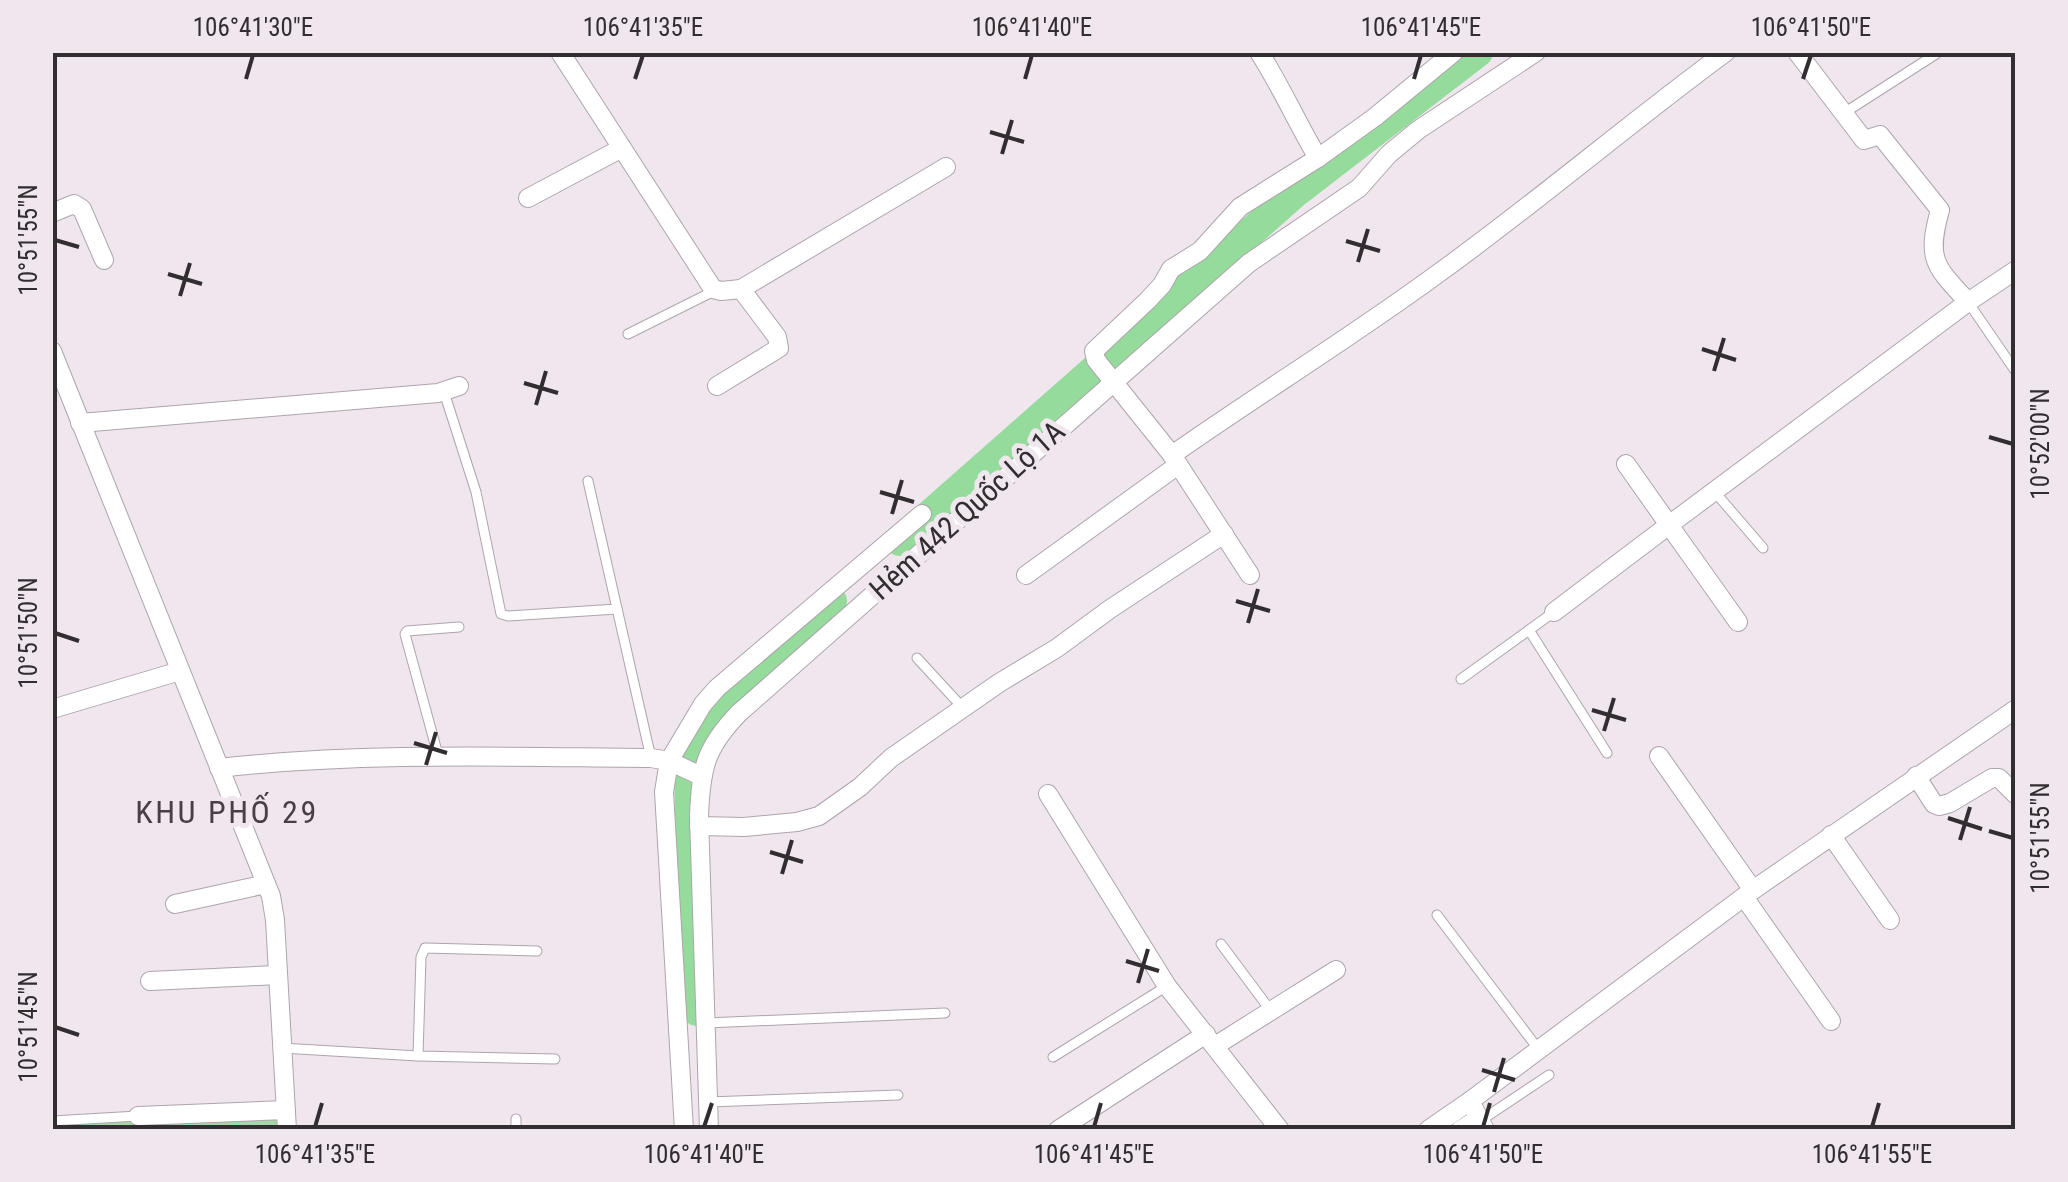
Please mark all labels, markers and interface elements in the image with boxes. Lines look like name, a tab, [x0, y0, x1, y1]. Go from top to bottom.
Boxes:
text: 106°41'30"E	[193, 13, 313, 42]
text: 106°41'35"E	[583, 13, 703, 42]
text: 106°41'40"E	[972, 13, 1092, 42]
text: 106°41'45"E	[1361, 13, 1481, 42]
text: 106°41'50"E	[1751, 13, 1871, 42]
text: 10°51'55"N	[14, 184, 43, 296]
text: 10°52'00"N	[2026, 388, 2055, 500]
street label: Hẻm 442 Quốc Lộ 1A	[862, 413, 1072, 607]
text: 10°51'50"N	[14, 577, 43, 689]
text: 10°51'55"N	[2026, 782, 2055, 894]
district label: KHU PHỐ 29	[135, 792, 319, 831]
text: 10°51'45"N	[14, 971, 43, 1083]
text: 106°41'35"E	[255, 1140, 375, 1169]
text: 106°41'40"E	[644, 1140, 764, 1169]
text: 106°41'45"E	[1034, 1140, 1154, 1169]
text: 106°41'50"E	[1423, 1140, 1543, 1169]
text: 106°41'55"E	[1812, 1140, 1932, 1169]

